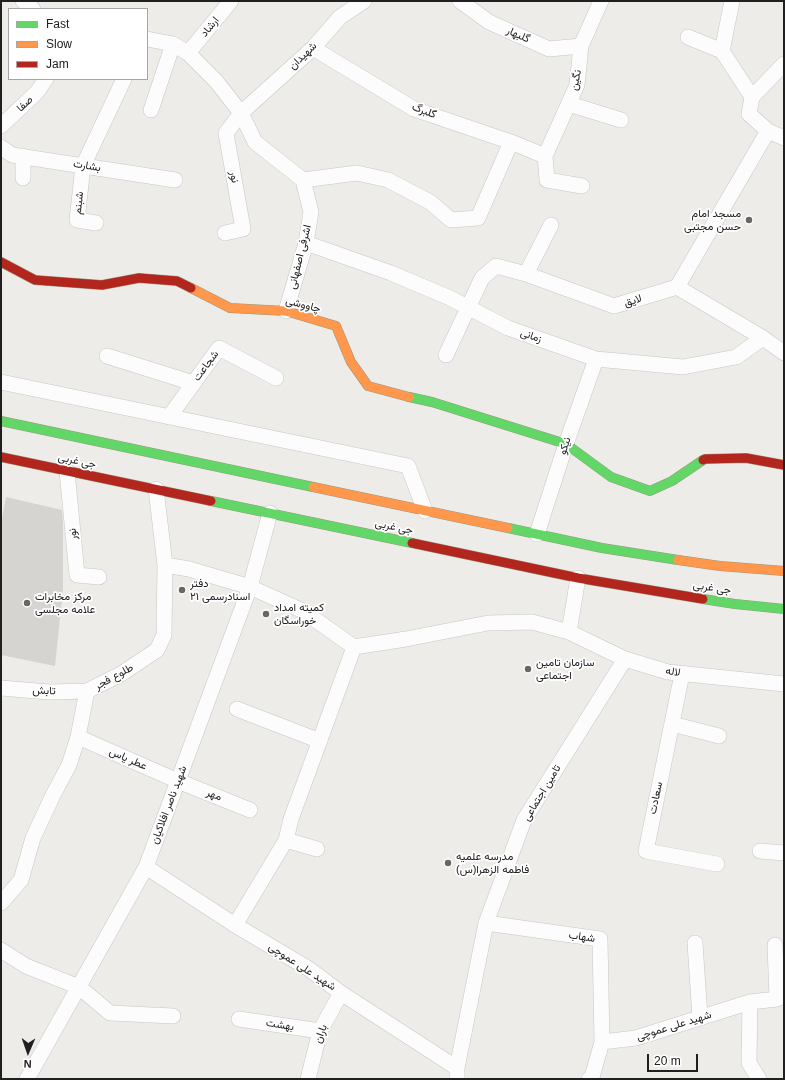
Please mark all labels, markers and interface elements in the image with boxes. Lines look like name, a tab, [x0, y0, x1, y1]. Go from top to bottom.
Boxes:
legend	[8, 8, 148, 80]
street label: ارشاد	[198, 14, 222, 40]
text: Fast	[46, 17, 69, 31]
street label: گلبهار	[504, 24, 532, 46]
text: Slow	[46, 37, 72, 51]
street label: شهیدان	[286, 39, 320, 73]
text: Jam	[46, 57, 69, 71]
street label: نگین	[567, 68, 585, 92]
street label: صفا	[14, 93, 36, 115]
street label: گلبرگ	[410, 100, 438, 122]
street label: بشارت	[72, 157, 102, 175]
street label: نور	[226, 170, 242, 184]
street label: شبنم	[71, 191, 87, 215]
place label: مسجد امام حسن مجتبی	[684, 207, 741, 233]
marker: مسجد امام حسن مجتبی	[744, 215, 754, 225]
street label: اشرفی اصفهانی	[286, 223, 314, 291]
street label: لایق	[622, 292, 644, 310]
street label: چاووشی	[284, 294, 322, 316]
street label: زمانی	[518, 326, 544, 346]
street label: شجاعت	[190, 348, 222, 384]
street label: نیکو	[556, 436, 574, 456]
street label: جی غربی	[57, 451, 97, 471]
street label: جی غربی	[374, 517, 414, 537]
street label: نور	[66, 527, 80, 541]
place label: دفتر اسنادرسمی ۲۱	[190, 577, 250, 603]
street label: جی غربی	[692, 578, 732, 598]
marker: دفتر اسنادرسمی ۲۱	[177, 585, 187, 595]
place label: مرکز مخابرات علامه مجلسی	[35, 590, 95, 616]
marker: مرکز مخابرات علامه مجلسی	[22, 598, 32, 608]
place label: کمیته امداد خوراسگان	[274, 601, 324, 627]
marker: کمیته امداد خوراسگان	[261, 609, 271, 619]
place label: سازمان تامین اجتماعی	[536, 656, 594, 682]
street label: طلوع فجر	[92, 661, 136, 693]
marker: سازمان تامین اجتماعی	[523, 664, 533, 674]
street label: لاله	[664, 664, 682, 680]
street label: تابش	[32, 684, 56, 698]
street label: عطر یاس	[107, 745, 149, 773]
street label: تامین اجتماعی	[520, 762, 564, 824]
street label: شهید ناصر افلاکیان	[148, 764, 190, 846]
street label: سعادت	[646, 781, 666, 815]
street label: مهر	[204, 786, 224, 804]
place label: مدرسه علمیه فاطمه الزهرا(س)	[456, 850, 529, 876]
marker: مدرسه علمیه فاطمه الزهرا(س)	[443, 858, 453, 868]
street label: شهاب	[568, 928, 596, 946]
street label: شهید علی عموچی	[266, 940, 338, 994]
street label: شهید علی عموچی	[635, 1008, 713, 1044]
street label: بهشت	[265, 1016, 295, 1034]
street label: باران	[312, 1023, 330, 1045]
north arrow	[8, 1032, 48, 1072]
scale bar	[649, 1046, 700, 1072]
text: 20 m	[654, 1054, 681, 1068]
text: N	[23, 1058, 32, 1070]

